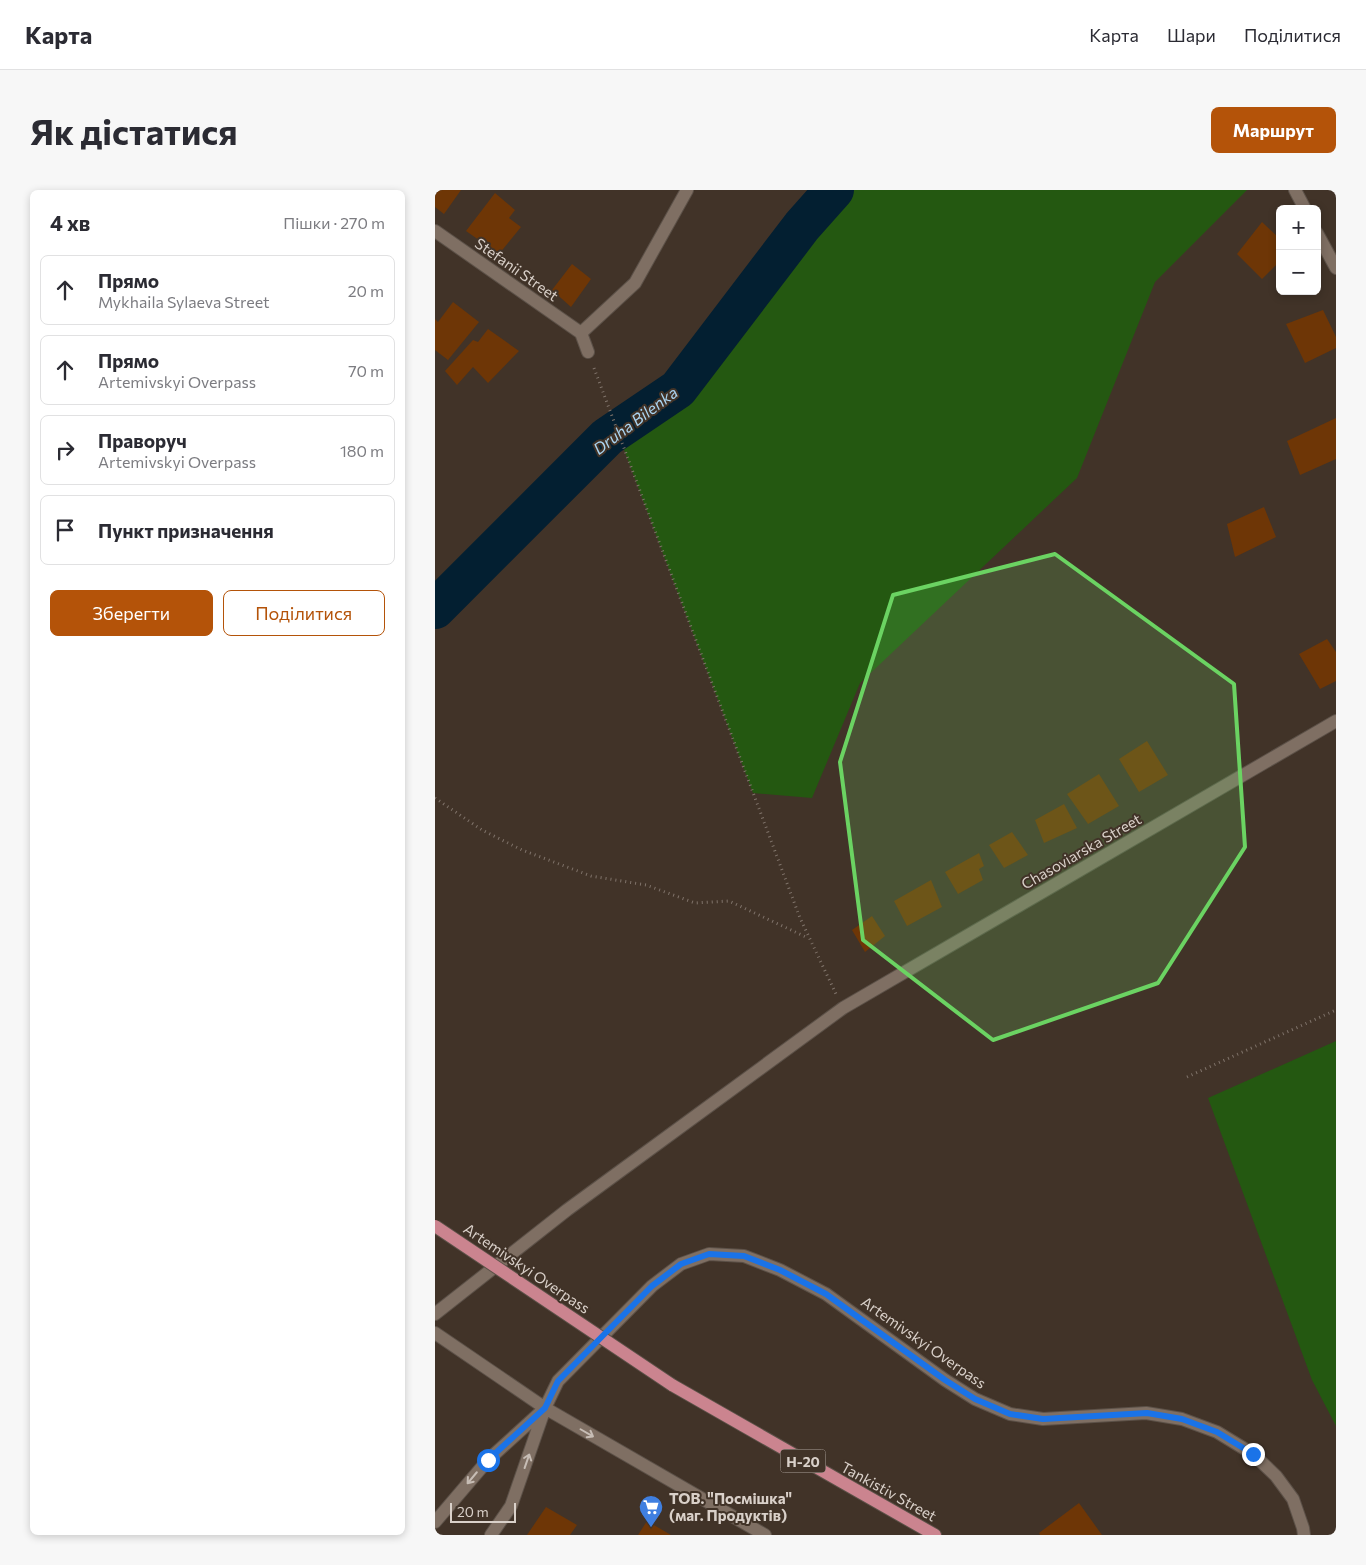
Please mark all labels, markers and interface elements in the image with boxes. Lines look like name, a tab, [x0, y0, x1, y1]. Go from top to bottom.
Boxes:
text: Карта	[25, 20, 92, 49]
text: Карта	[1089, 24, 1139, 46]
text: Шари	[1167, 24, 1216, 46]
text: Поділитися	[1244, 24, 1341, 46]
button: Маршрут	[1211, 107, 1336, 153]
text: Як дістатися	[30, 109, 238, 152]
map controls	[1276, 205, 1321, 295]
button: +	[1276, 205, 1321, 250]
text: 4 хв	[50, 210, 90, 235]
text: Пішки · 270 m	[283, 213, 385, 232]
street label: Stefanii Street	[472, 234, 562, 304]
button: −	[1276, 250, 1321, 295]
text: Прямо	[98, 269, 159, 292]
icon: ahead	[51, 276, 79, 304]
text: 20 m	[348, 281, 384, 300]
text: Mykhaila Sylaeva Street	[98, 292, 270, 311]
text: Прямо	[98, 349, 159, 372]
icon: ahead	[51, 356, 79, 384]
text: 70 m	[348, 361, 384, 380]
text: Artemivskyi Overpass	[98, 372, 256, 391]
water label: Druha Bilenka	[589, 382, 681, 458]
text: Праворуч	[98, 429, 187, 452]
icon: right	[51, 436, 79, 464]
text: 180 m	[340, 441, 384, 460]
text: Artemivskyi Overpass	[98, 452, 256, 471]
icon: arrive	[51, 516, 79, 544]
text: Пункт призначення	[98, 519, 274, 542]
button: Зберегти	[50, 590, 213, 636]
button: Поділитися	[223, 590, 385, 636]
street label: Chasoviarska Street	[1018, 809, 1144, 893]
street label: Artemivskyi Overpass	[461, 1219, 594, 1317]
street label: Artemivskyi Overpass	[858, 1292, 990, 1392]
one-way arrow	[580, 1428, 594, 1438]
route end	[1242, 1443, 1265, 1466]
route start	[477, 1449, 500, 1472]
road number: Н-20	[781, 1450, 825, 1472]
one-way arrow	[523, 1453, 532, 1469]
street label: Tankistiv Street	[838, 1457, 940, 1525]
one-way arrow	[467, 1472, 478, 1485]
place label: ТОВ. "Посмішка" (маг. Продуктів)	[669, 1489, 792, 1524]
supermarket icon: ТОВ. "Посмішка" (маг. Продуктів)	[638, 1494, 664, 1528]
scale bar	[450, 1500, 516, 1523]
text: 20 m	[457, 1503, 489, 1520]

